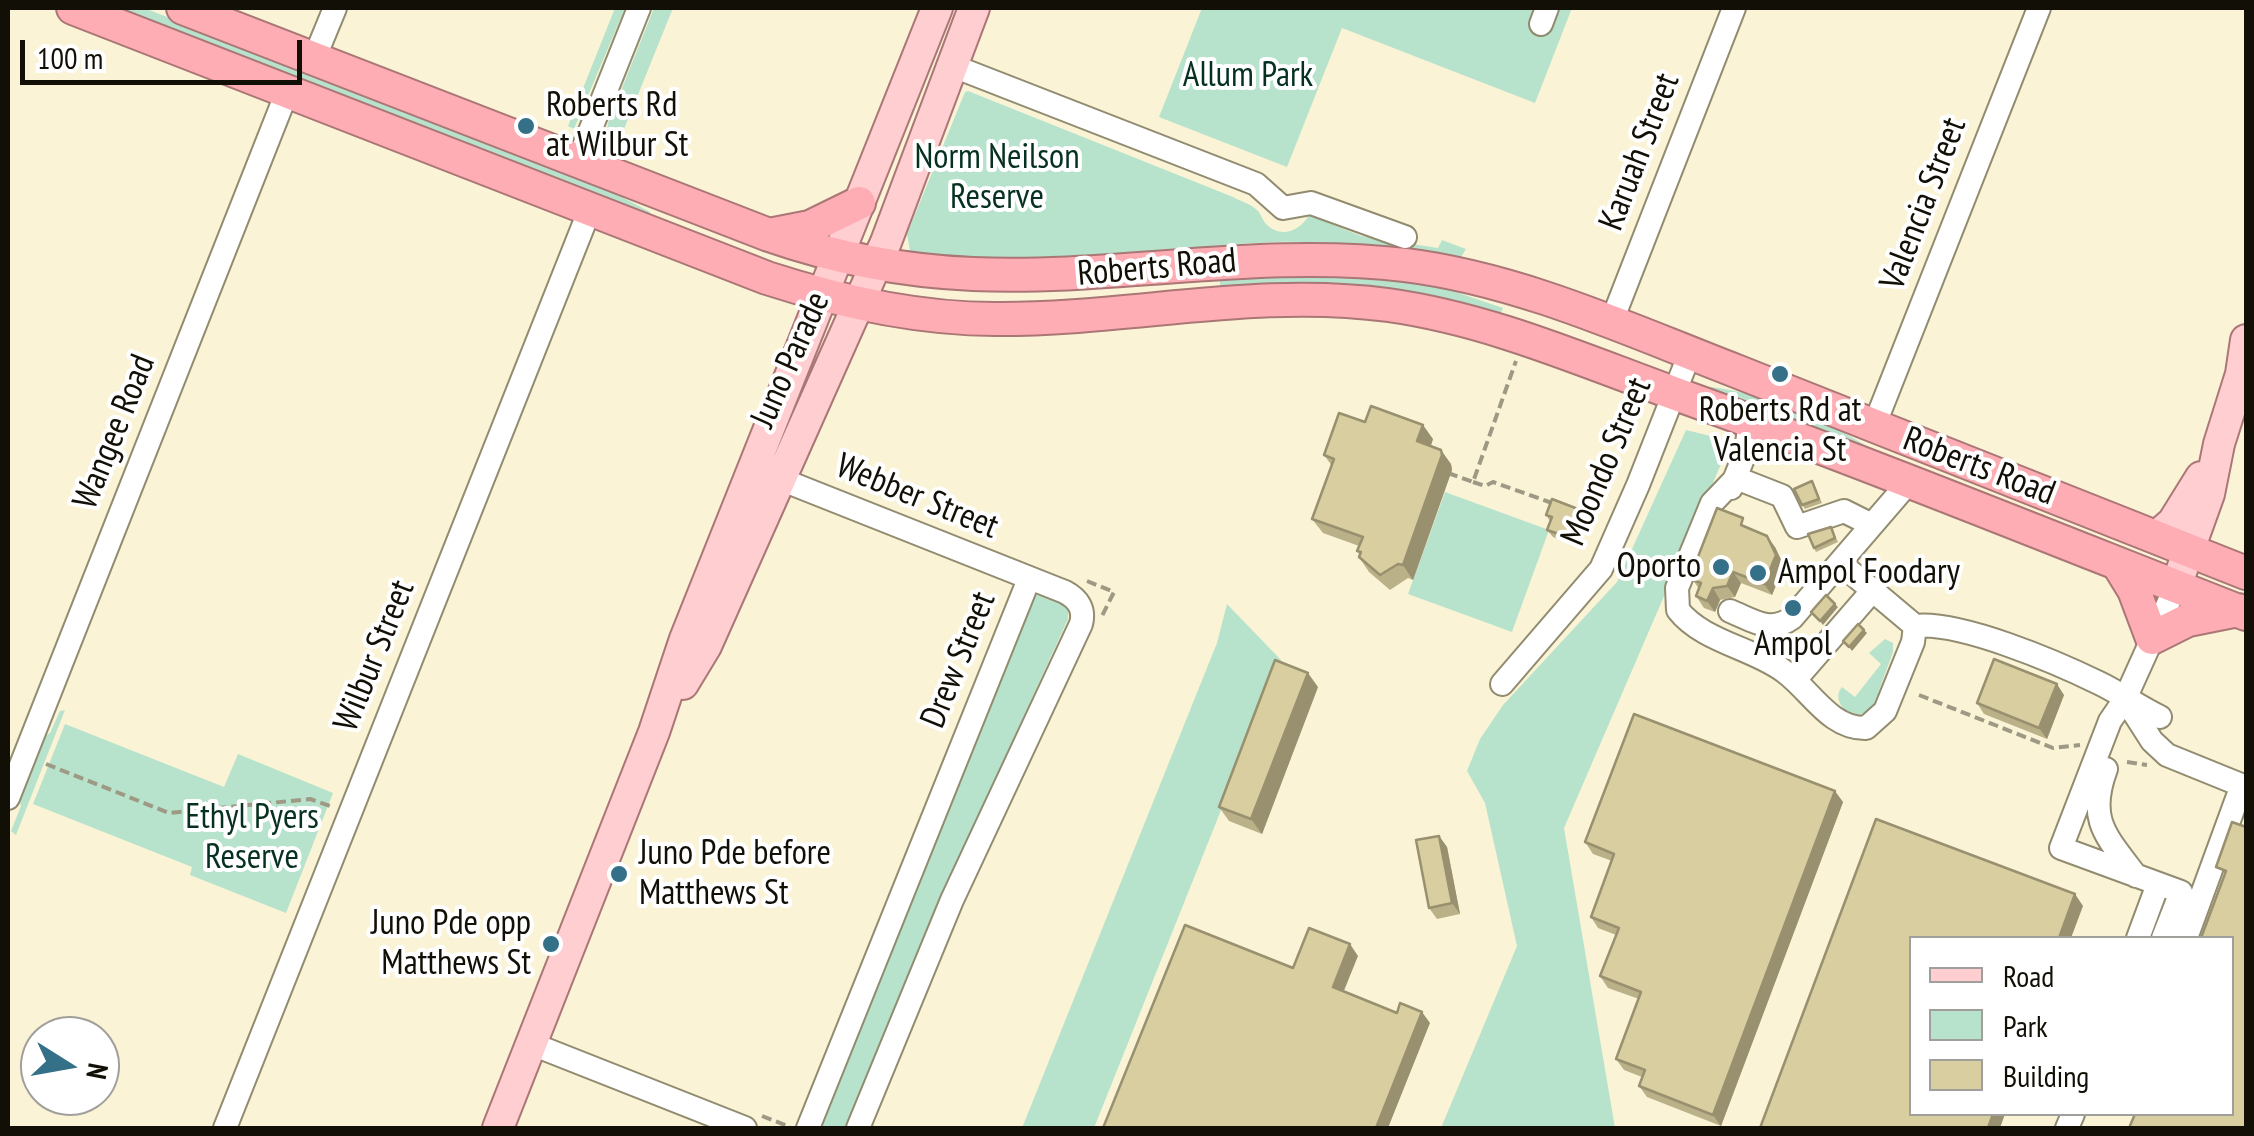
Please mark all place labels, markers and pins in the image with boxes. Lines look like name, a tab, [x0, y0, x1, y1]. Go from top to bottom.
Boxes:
place label: Roberts Rd at Wilbur St	[546, 85, 688, 167]
marker: Roberts Rd at Wilbur St	[515, 115, 537, 137]
marker: Roberts Rd at Valencia St	[1769, 363, 1791, 385]
place label: Roberts Rd at Valencia St	[1699, 390, 1861, 472]
place label: Oporto	[1617, 546, 1701, 588]
place label: Ampol Foodary	[1778, 552, 1960, 594]
marker: Oporto	[1710, 556, 1732, 578]
marker: Ampol Foodary	[1747, 562, 1769, 584]
marker: Ampol	[1782, 597, 1804, 619]
place label: Ampol	[1754, 624, 1832, 666]
place label: Juno Pde before Matthews St	[639, 833, 831, 915]
marker: Juno Pde before Matthews St	[608, 863, 630, 885]
place label: Juno Pde opp Matthews St	[371, 903, 531, 985]
marker: Juno Pde opp Matthews St	[540, 933, 562, 955]

